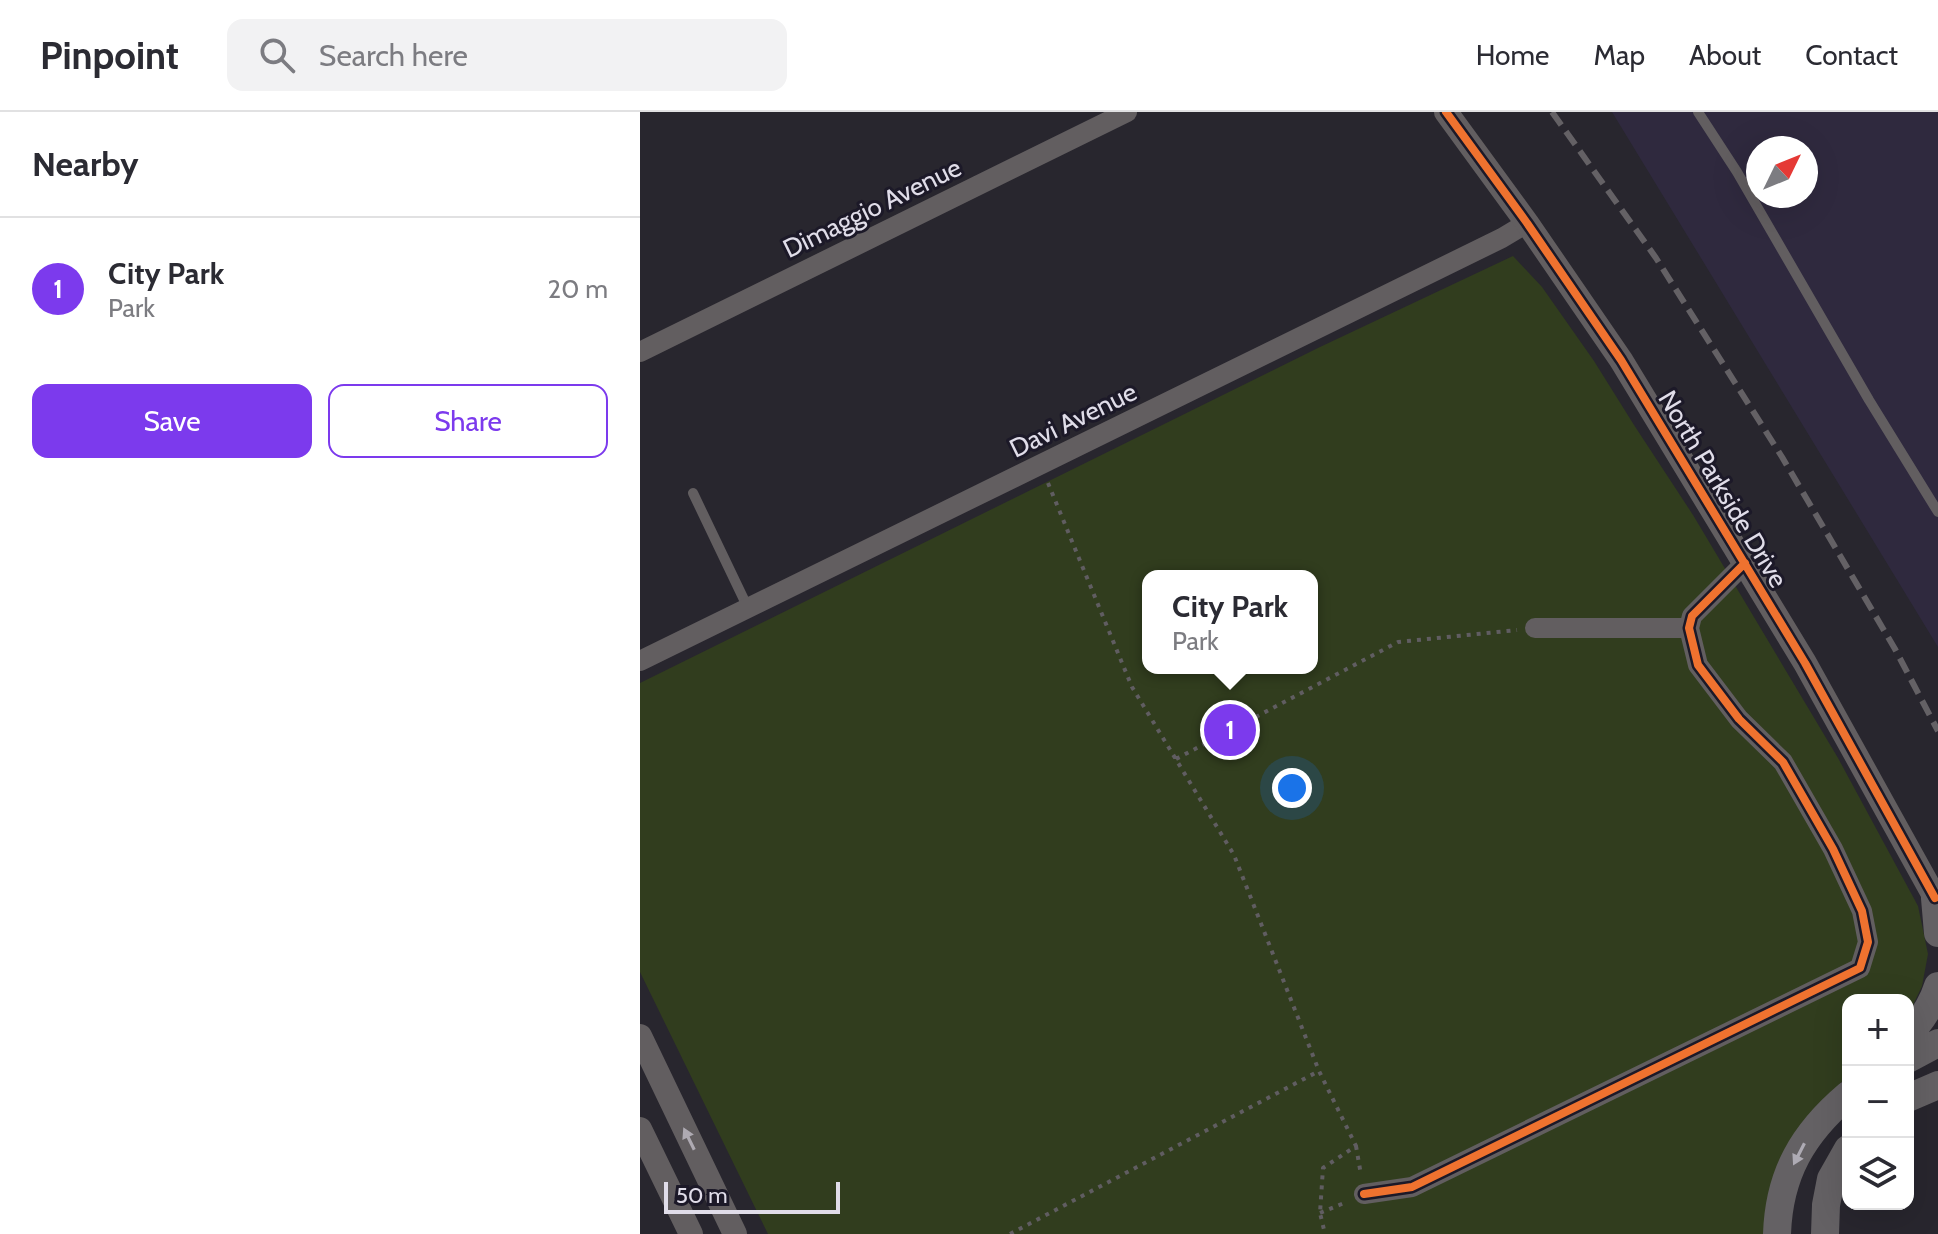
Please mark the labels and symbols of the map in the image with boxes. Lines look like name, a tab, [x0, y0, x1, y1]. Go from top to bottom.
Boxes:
north arrow	[1746, 136, 1818, 208]
street label: Dimaggio Avenue	[778, 151, 966, 265]
street label: Davi Avenue	[1004, 376, 1142, 464]
street label: North Parkside Drive	[1652, 385, 1794, 593]
pin: 1	[1204, 700, 1256, 760]
your location	[1272, 768, 1312, 808]
one-way arrow	[682, 1127, 696, 1150]
one-way arrow	[1792, 1142, 1805, 1165]
scale bar	[664, 1178, 840, 1214]

